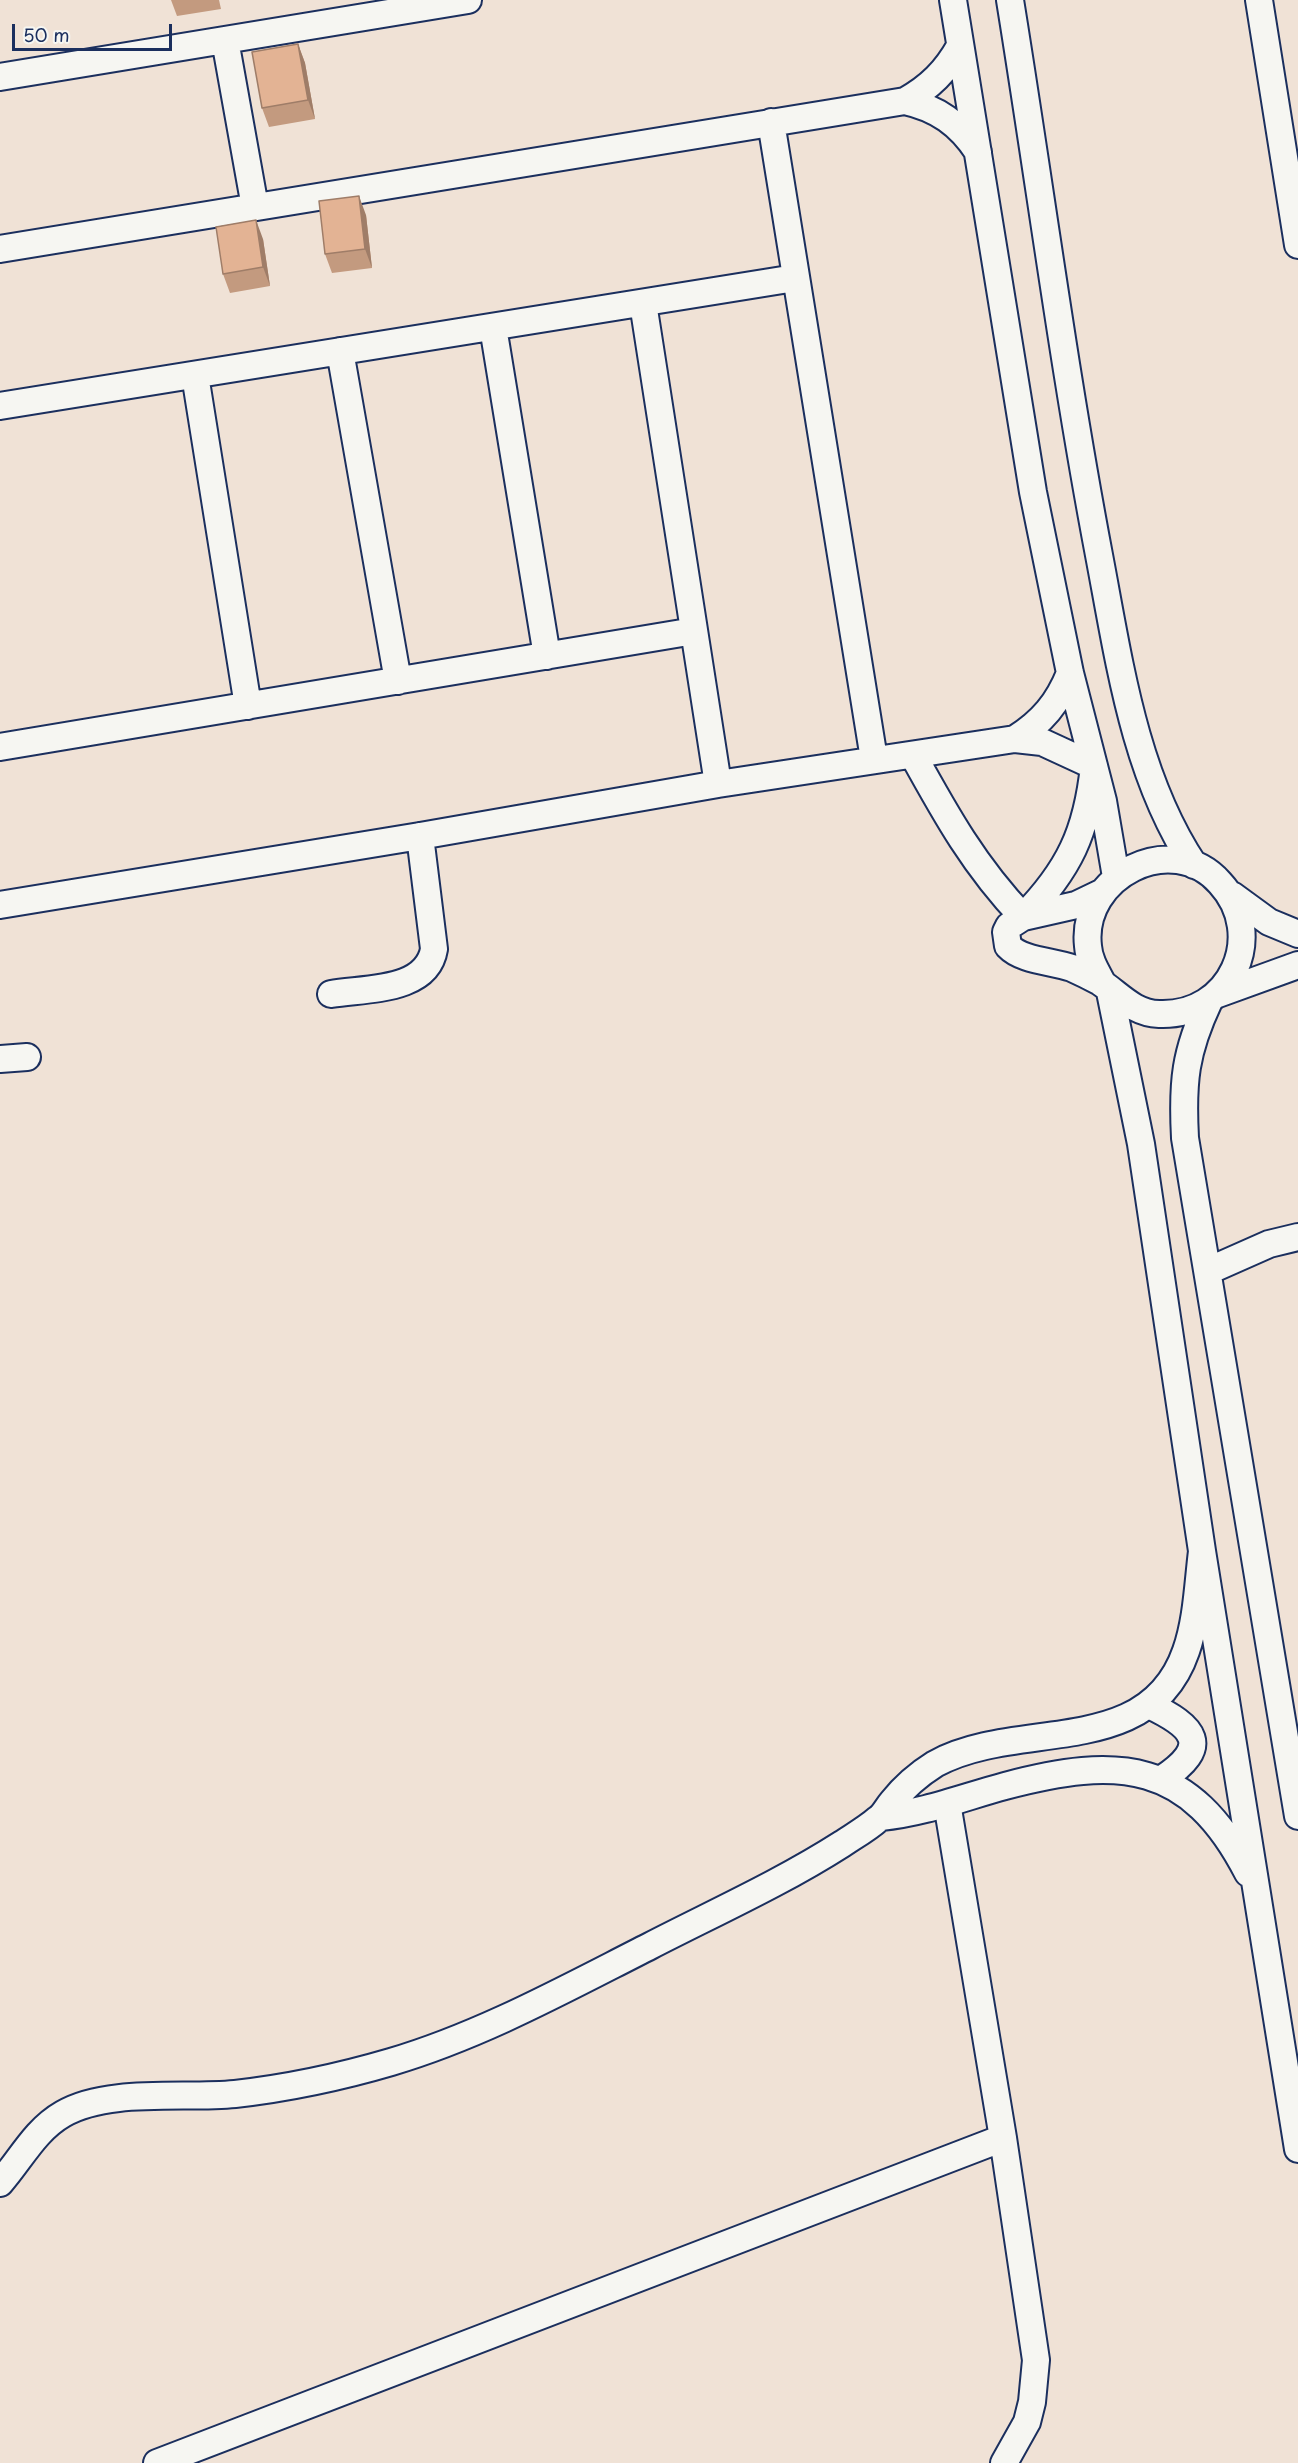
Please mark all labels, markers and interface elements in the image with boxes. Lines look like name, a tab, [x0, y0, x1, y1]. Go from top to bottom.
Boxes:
scale bar	[15, 12, 176, 50]
text: 50 m	[23, 21, 70, 48]

